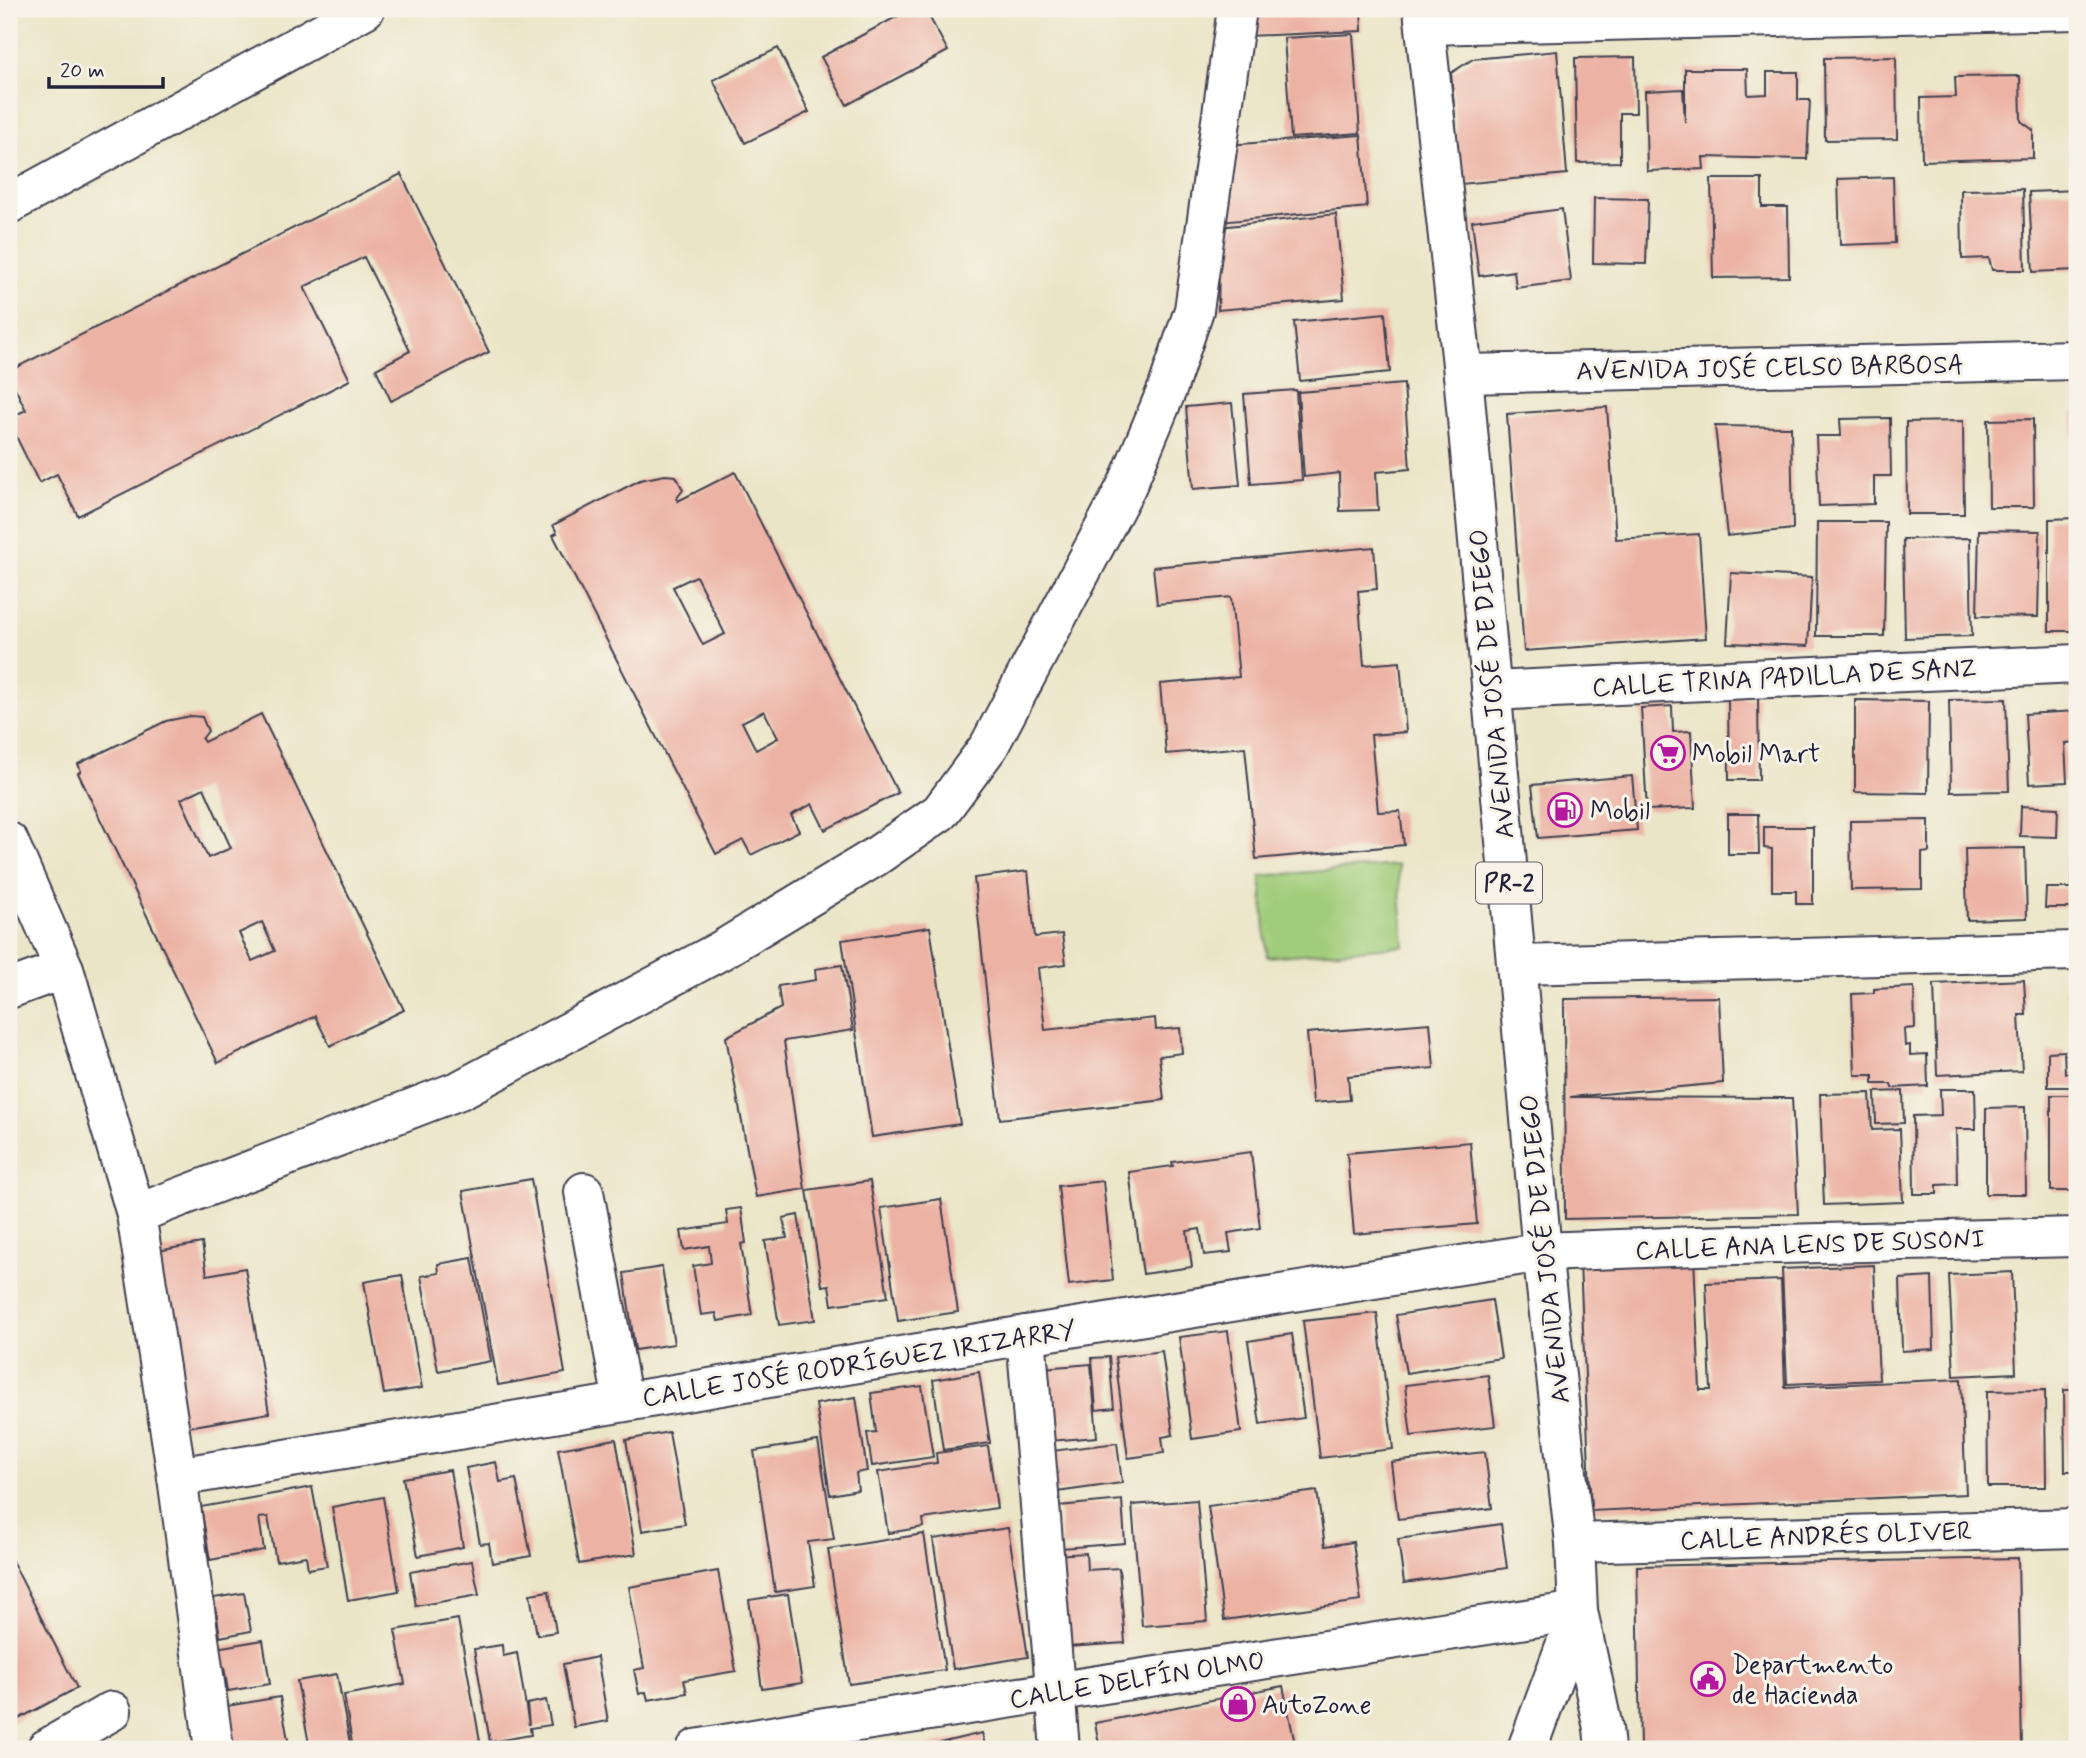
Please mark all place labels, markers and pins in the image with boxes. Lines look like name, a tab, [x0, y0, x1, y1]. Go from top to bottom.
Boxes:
supermarket icon: Mobil Mart	[1649, 734, 1687, 772]
place label: Mobil Mart	[1692, 738, 1820, 772]
fuel station icon: Mobil	[1546, 791, 1584, 829]
place label: Mobil	[1590, 795, 1650, 829]
place label: Departmento de Hacienda	[1732, 1649, 1893, 1713]
public building icon: Departmento de Hacienda	[1689, 1660, 1727, 1698]
shop icon: AutoZone	[1219, 1685, 1257, 1723]
place label: AutoZone	[1262, 1689, 1371, 1723]

